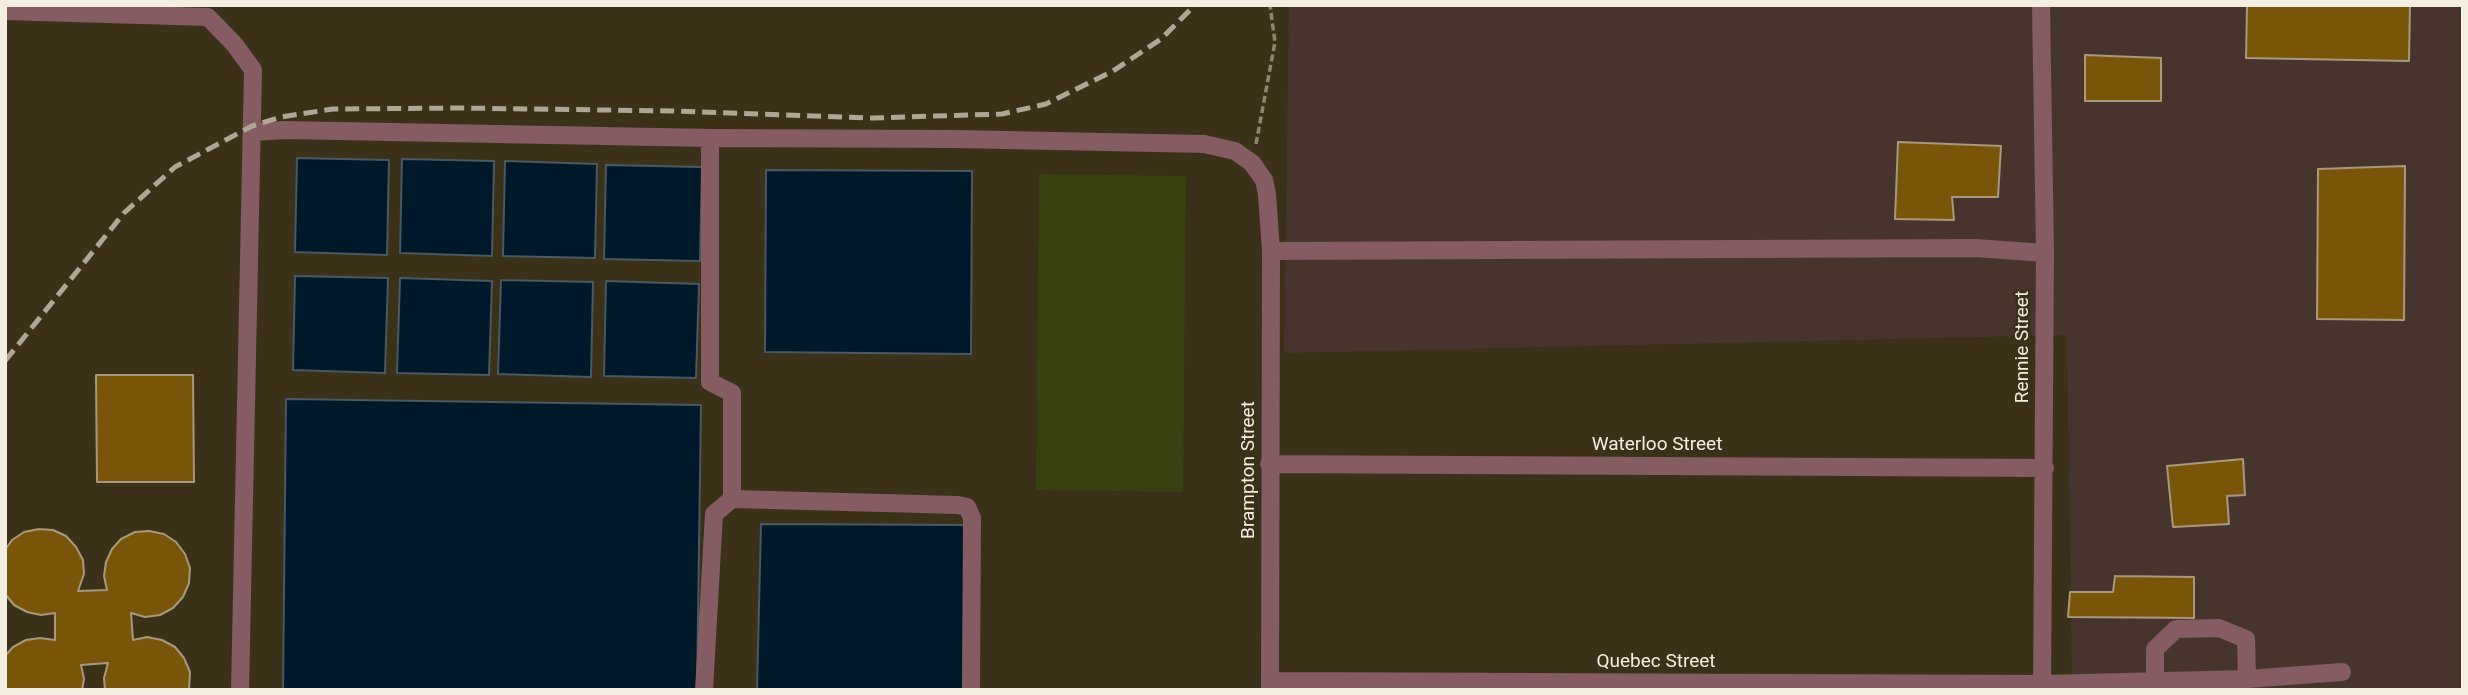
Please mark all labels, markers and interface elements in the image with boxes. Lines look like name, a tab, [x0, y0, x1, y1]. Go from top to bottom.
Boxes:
street label: Rennie Street	[2012, 291, 2034, 403]
street label: Brampton Street	[1238, 401, 1260, 539]
street label: Waterloo Street	[1592, 434, 1722, 456]
street label: Quebec Street	[1596, 651, 1716, 673]

